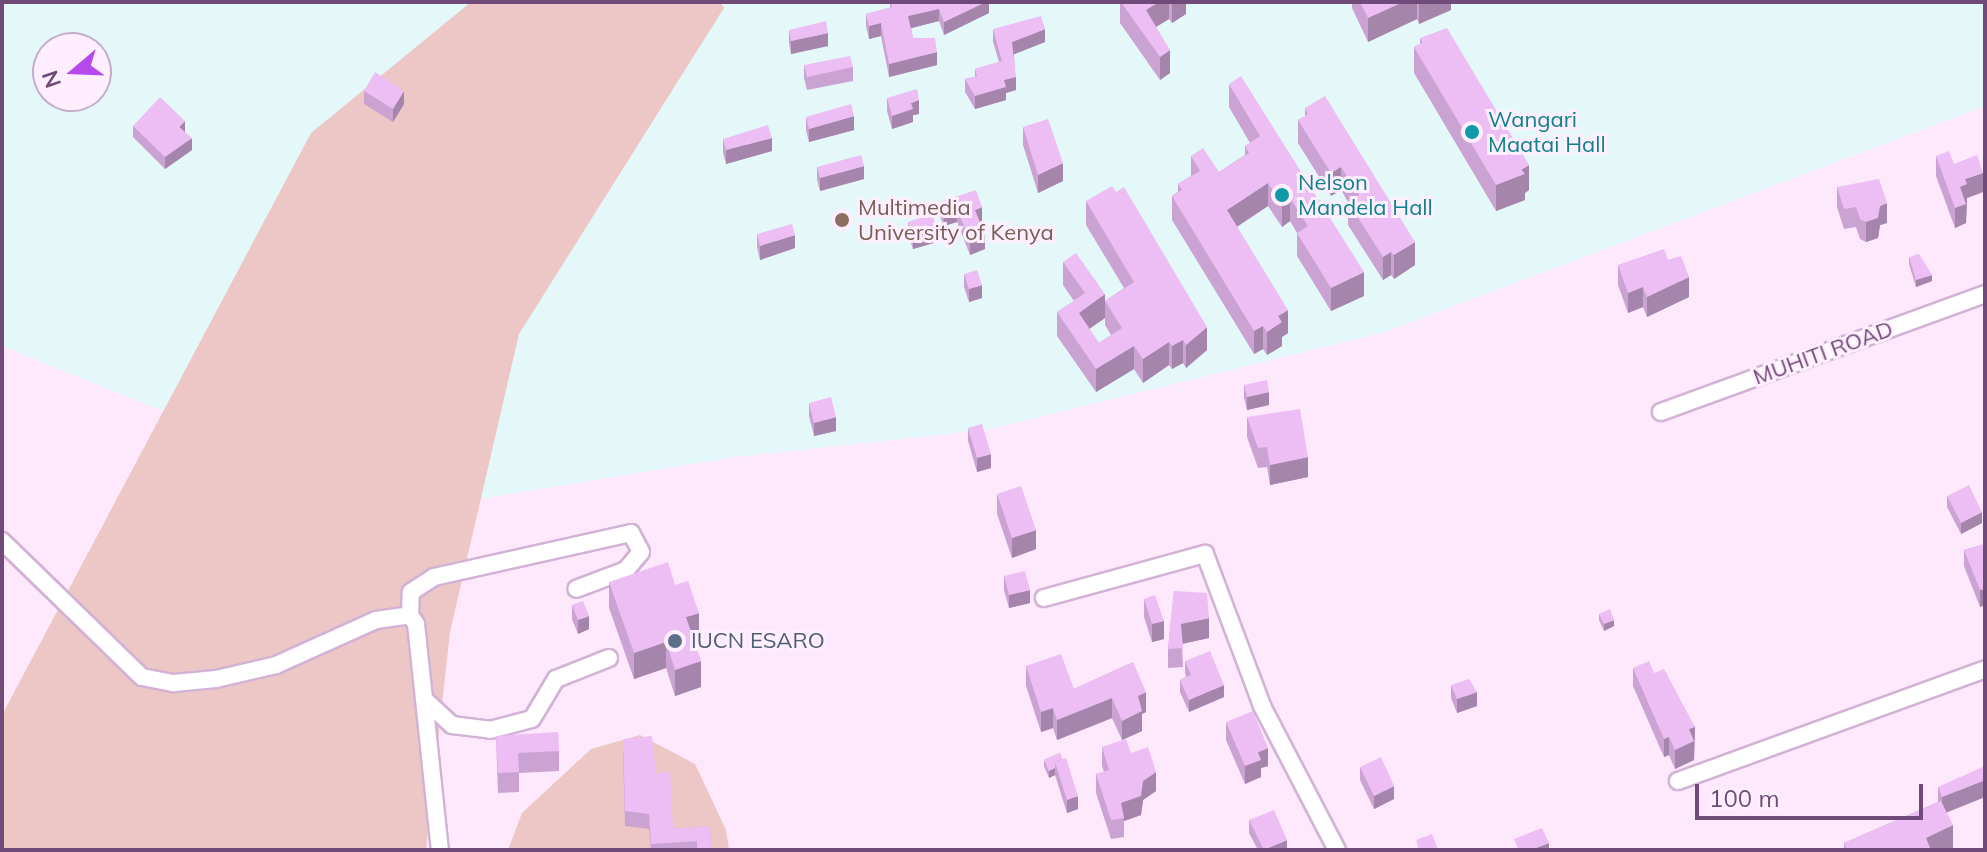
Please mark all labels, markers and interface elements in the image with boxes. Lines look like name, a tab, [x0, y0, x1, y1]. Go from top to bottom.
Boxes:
north arrow	[32, 32, 112, 112]
text: N	[35, 67, 67, 92]
place label: Wangari Maatai Hall	[1488, 106, 1606, 158]
marker: Wangari Maatai Hall	[1463, 123, 1481, 141]
place label: Nelson Mandela Hall	[1298, 169, 1433, 220]
marker: Nelson Mandela Hall	[1273, 186, 1291, 204]
place label: Multimedia University of Kenya	[858, 194, 1054, 246]
marker: Multimedia University of Kenya	[833, 211, 851, 229]
street label: MUHITI ROAD	[1750, 316, 1896, 390]
place label: IUCN ESARO	[691, 628, 825, 654]
marker: IUCN ESARO	[666, 632, 684, 650]
scale bar	[1699, 768, 1927, 818]
text: 100 m	[1709, 783, 1780, 813]

